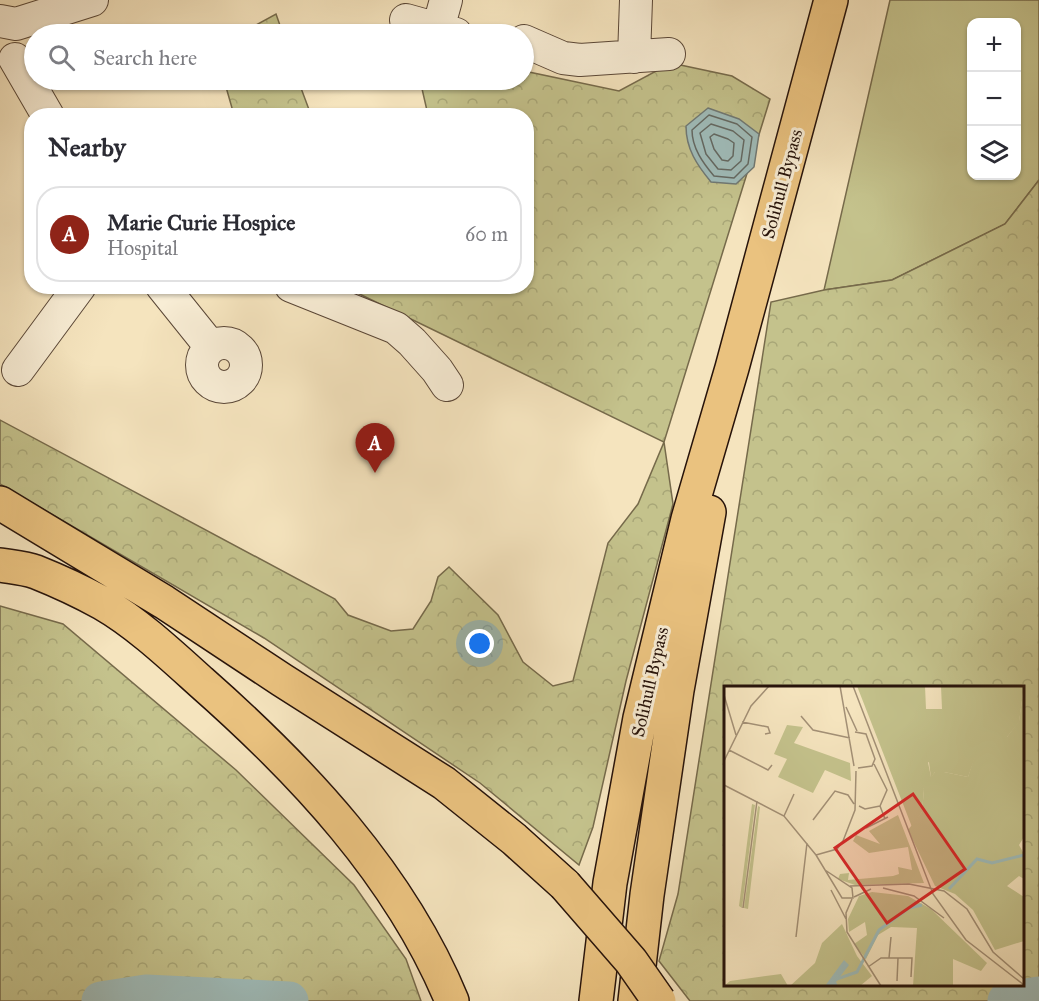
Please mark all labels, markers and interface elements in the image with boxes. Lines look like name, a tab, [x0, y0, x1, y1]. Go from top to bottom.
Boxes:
map controls	[967, 18, 1021, 180]
button: +	[967, 18, 1021, 72]
search box	[24, 24, 534, 90]
icon: search	[45, 41, 78, 74]
text: Search here	[93, 44, 197, 71]
button: −	[967, 72, 1021, 126]
button: layers	[967, 126, 1021, 180]
street label: Solihull Bypass	[757, 127, 807, 241]
text: Nearby	[48, 131, 126, 163]
text: Marie Curie Hospice	[107, 209, 295, 236]
text: A	[63, 222, 76, 246]
text: 60 m	[465, 222, 508, 246]
text: Hospital	[107, 236, 178, 260]
pin: A	[356, 424, 394, 473]
street label: Solihull Bypass	[627, 625, 673, 739]
your location	[465, 629, 494, 658]
inset map	[724, 686, 1024, 986]

